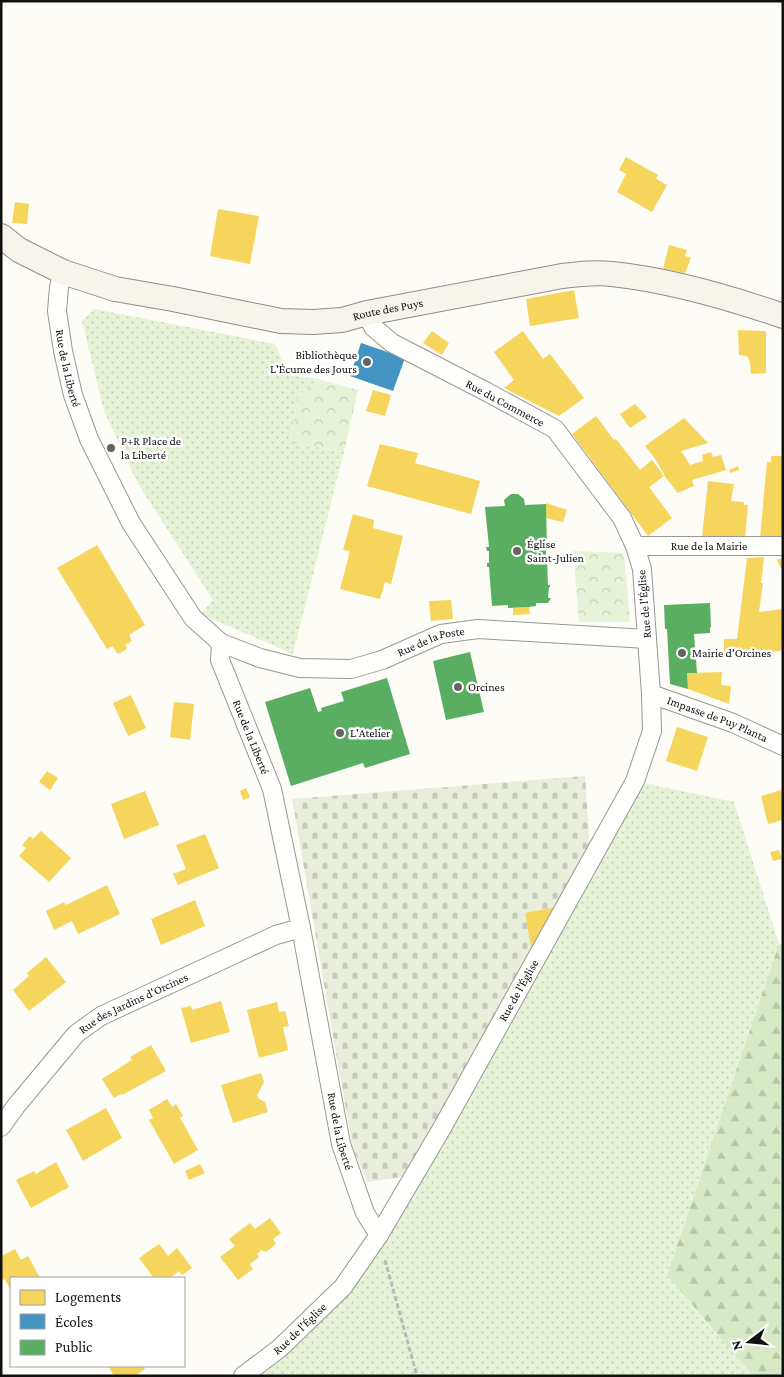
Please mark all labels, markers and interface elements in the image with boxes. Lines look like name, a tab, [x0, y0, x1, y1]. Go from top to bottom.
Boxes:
street label: Route des Puys	[351, 295, 424, 324]
street label: Rue de la Liberté	[53, 329, 84, 409]
place label: Bibliothèque L'Écume des Jours	[270, 348, 357, 376]
marker: Bibliothèque L'Écume des Jours	[361, 356, 373, 368]
street label: Rue du Commerce	[463, 376, 547, 430]
place label: P+R Place de la Liberté	[121, 434, 181, 462]
marker: P+R Place de la Liberté	[105, 442, 117, 454]
place label: Église Saint-Julien	[527, 537, 585, 565]
street label: Rue de la Mairie	[671, 539, 747, 553]
marker: Église Saint-Julien	[511, 545, 523, 557]
street label: Rue de l'Église	[634, 569, 654, 639]
street label: Rue de la Poste	[395, 624, 465, 659]
place label: Mairie d'Orcines	[692, 646, 772, 660]
marker: Mairie d'Orcines	[676, 647, 688, 659]
place label: Orcines	[468, 680, 505, 694]
marker: Orcines	[452, 681, 464, 693]
street label: Impasse de Puy Planta	[665, 693, 770, 745]
street label: Rue de la Liberté	[230, 698, 272, 776]
place label: L'Atelier	[350, 726, 391, 740]
marker: L'Atelier	[334, 727, 346, 739]
street label: Rue de l'Église	[496, 957, 541, 1024]
street label: Rue des Jardins d'Orcines	[76, 970, 190, 1037]
street label: Rue de la Liberté	[325, 1091, 356, 1172]
legend	[10, 1277, 185, 1367]
text: Logements	[55, 1289, 121, 1306]
street label: Rue de l'Église	[270, 1300, 329, 1358]
text: Écoles	[55, 1314, 93, 1330]
north arrow	[724, 1317, 774, 1367]
text: N	[727, 1338, 746, 1352]
text: Public	[55, 1339, 93, 1355]

